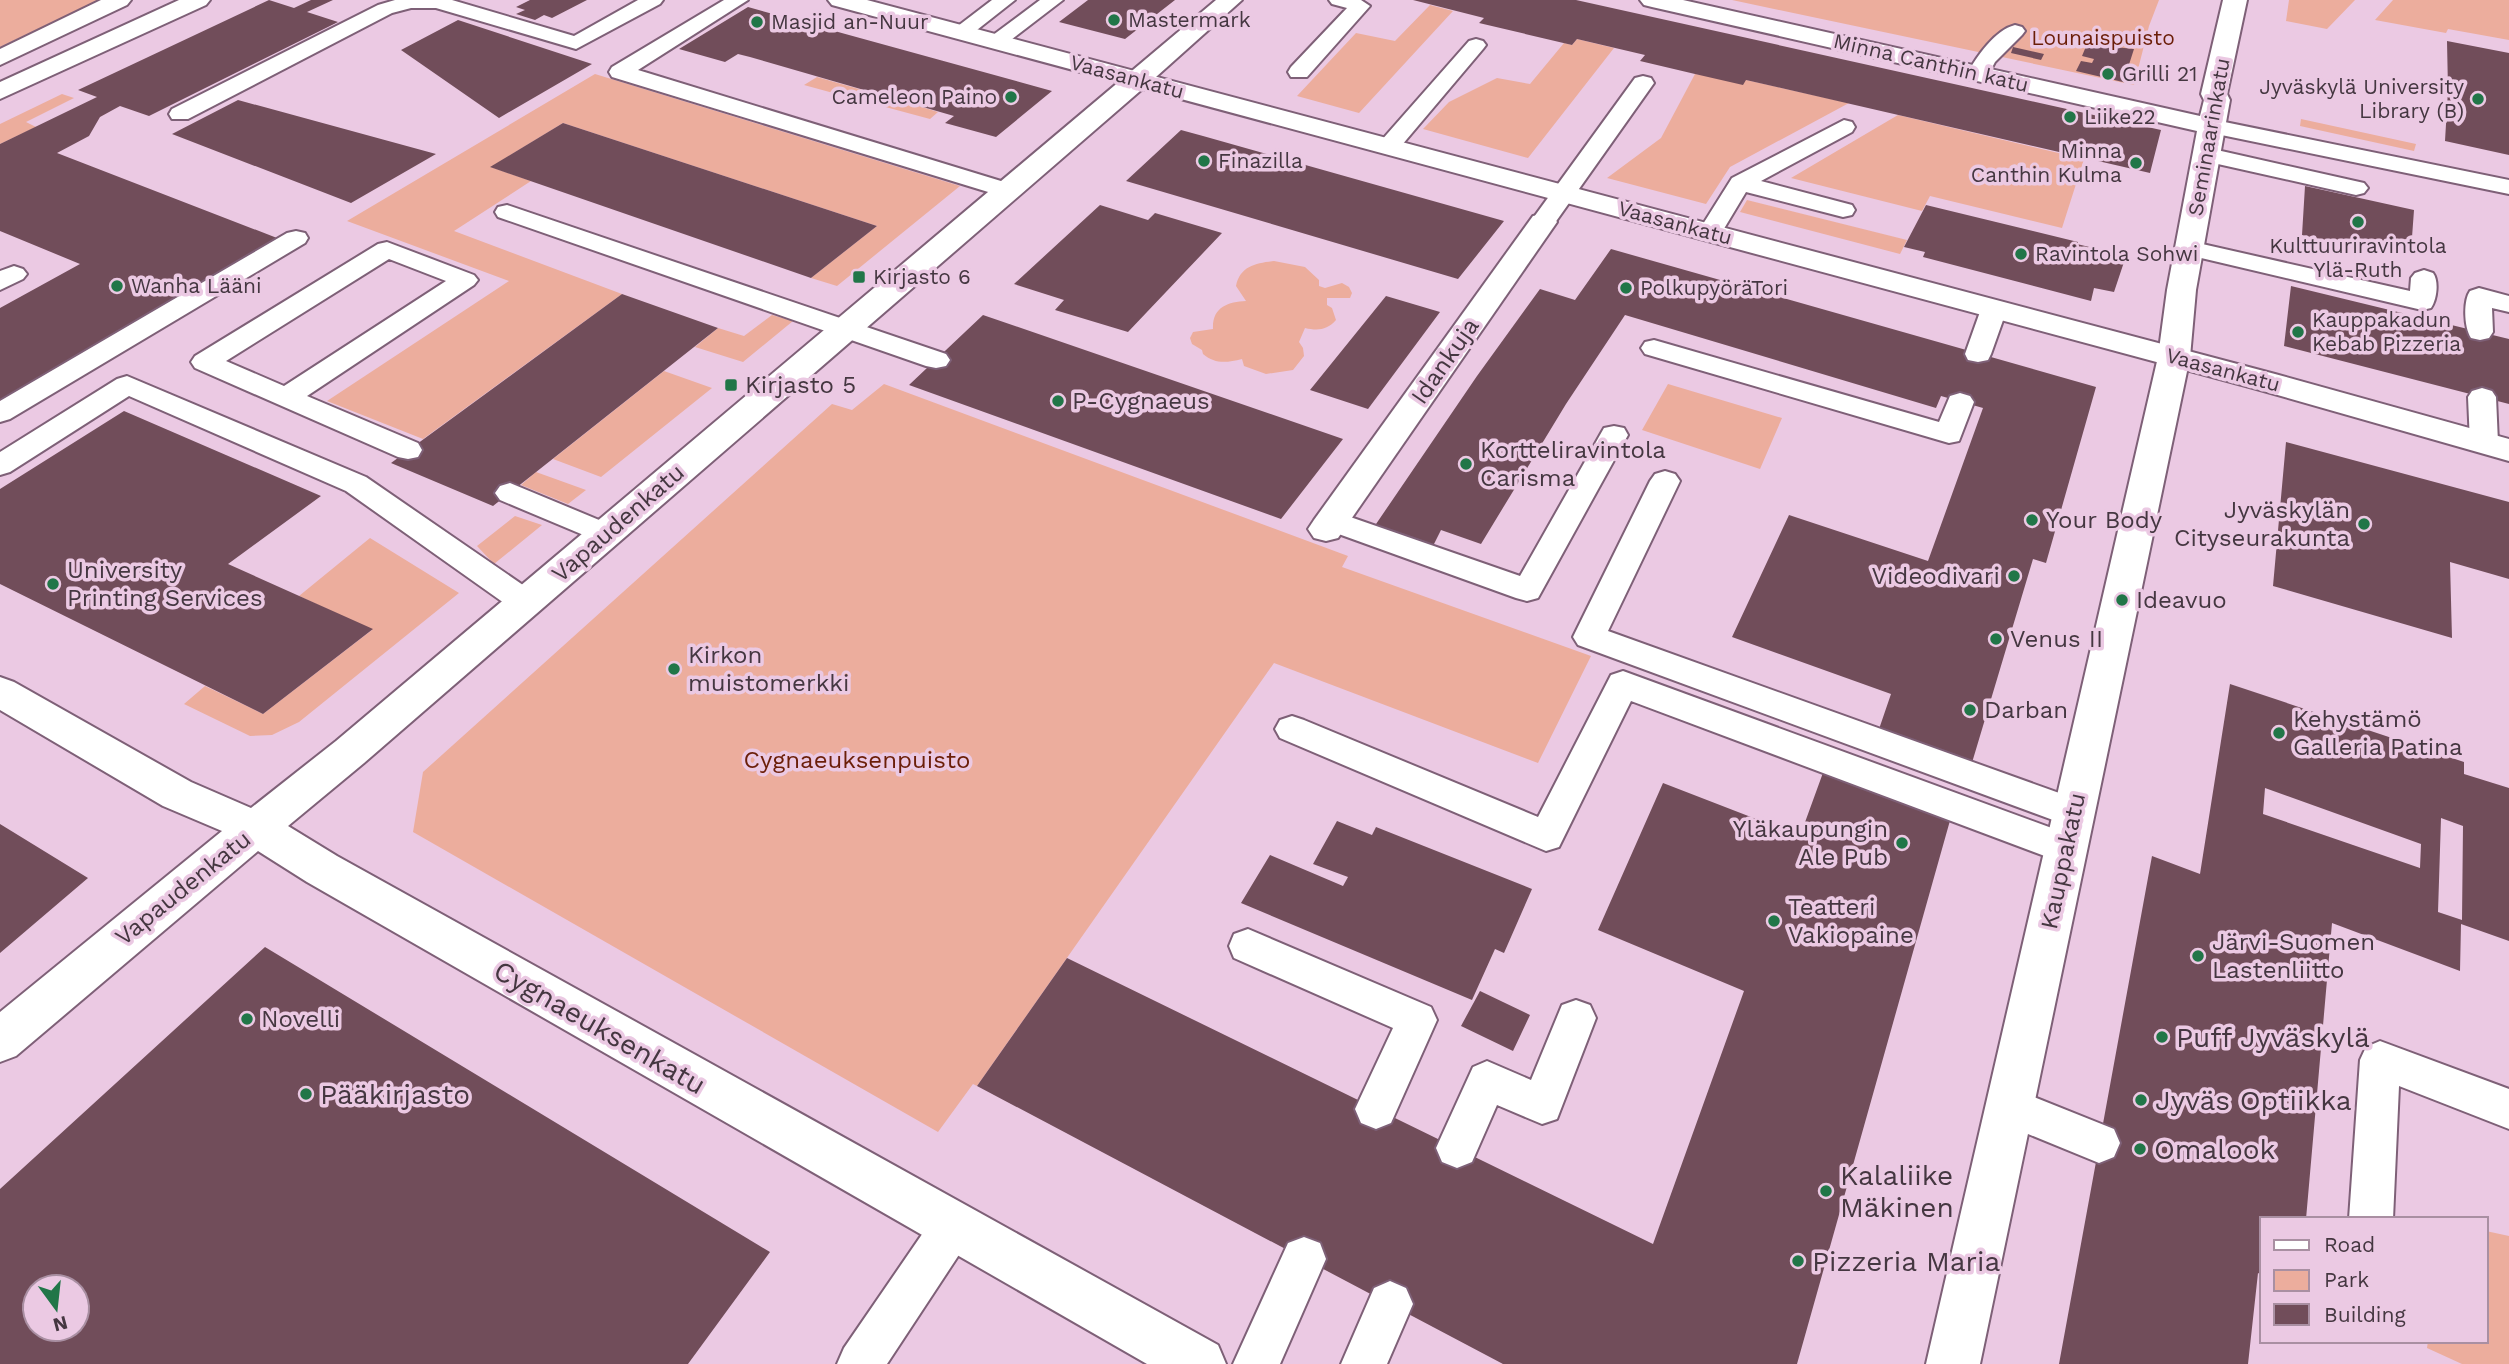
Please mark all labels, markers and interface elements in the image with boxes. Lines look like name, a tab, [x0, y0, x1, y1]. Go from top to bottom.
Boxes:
place label: Mastermark	[1128, 7, 1251, 32]
place label: Masjid an-Nuur	[771, 9, 929, 34]
marker: Mastermark	[1106, 12, 1122, 28]
marker: Masjid an-Nuur	[749, 14, 765, 30]
park label: Lounaispuisto	[2031, 25, 2175, 50]
street label: Minna Canthin katu	[1831, 28, 2031, 97]
street label: Vaasankatu	[1067, 49, 1187, 104]
street label: Seminaarinkatu	[2182, 56, 2235, 218]
place label: Grilli 21	[2122, 61, 2197, 86]
marker: Grilli 21	[2100, 66, 2116, 82]
place label: Jyväskylä University Library (B)	[2259, 74, 2464, 123]
place label: Cameleon Paino	[831, 84, 997, 109]
marker: Cameleon Paino	[1003, 89, 1019, 105]
marker: Jyväskylä University Library (B)	[2470, 91, 2486, 107]
place label: Liike22	[2084, 104, 2156, 129]
marker: Liike22	[2062, 109, 2078, 125]
place label: Minna Canthin Kulma	[1971, 138, 2122, 187]
place label: Finazilla	[1218, 148, 1303, 173]
marker: Finazilla	[1196, 153, 1212, 169]
marker: Minna Canthin Kulma	[2128, 155, 2144, 171]
street label: Vaasankatu	[1615, 195, 1735, 250]
marker: Kulttuuriravintola Ylä-Ruth	[2350, 214, 2366, 230]
place label: Kulttuuriravintola Ylä-Ruth	[2269, 233, 2447, 282]
place label: Ravintola Sohwi	[2035, 241, 2198, 266]
marker: Ravintola Sohwi	[2013, 246, 2029, 262]
place label: Kirjasto 6	[873, 264, 971, 289]
marker: Kirjasto 6	[851, 269, 867, 285]
place label: Wanha Lääni	[131, 273, 262, 298]
place label: PolkupyöräTori	[1640, 275, 1788, 300]
marker: Wanha Lääni	[109, 278, 125, 294]
marker: PolkupyöräTori	[1618, 280, 1634, 296]
place label: Kauppakadun Kebab Pizzeria	[2312, 307, 2461, 356]
street label: Idankuja	[1405, 313, 1485, 409]
marker: Kauppakadun Kebab Pizzeria	[2290, 324, 2306, 340]
street label: Vaasankatu	[2163, 342, 2283, 397]
place label: Kirjasto 5	[745, 371, 856, 399]
marker: Kirjasto 5	[723, 377, 739, 393]
place label: P-Cygnaeus	[1072, 387, 1210, 415]
marker: P-Cygnaeus	[1050, 393, 1066, 409]
place label: Kortteliravintola Carisma	[1480, 436, 1666, 492]
marker: Kortteliravintola Carisma	[1458, 456, 1474, 472]
street label: Vapaudenkatu	[546, 458, 690, 588]
place label: Jyväskylän Cityseurakunta	[2174, 496, 2350, 552]
place label: Your Body	[2046, 506, 2163, 534]
marker: Your Body	[2024, 512, 2040, 528]
marker: Jyväskylän Cityseurakunta	[2356, 516, 2372, 532]
place label: University Printing Services	[67, 556, 263, 612]
place label: Videodivari	[1871, 562, 2000, 590]
marker: Videodivari	[2006, 568, 2022, 584]
marker: University Printing Services	[45, 576, 61, 592]
place label: Ideavuo	[2136, 586, 2227, 614]
marker: Ideavuo	[2114, 592, 2130, 608]
place label: Venus II	[2010, 625, 2103, 653]
marker: Venus II	[1988, 631, 2004, 647]
place label: Kirkon muistomerkki	[688, 641, 849, 697]
marker: Kirkon muistomerkki	[666, 661, 682, 677]
place label: Darban	[1984, 696, 2068, 724]
marker: Darban	[1962, 702, 1978, 718]
place label: Kehystämö Galleria Patina	[2293, 705, 2463, 761]
marker: Kehystämö Galleria Patina	[2271, 725, 2287, 741]
park label: Cygnaeuksenpuisto	[744, 746, 970, 774]
street label: Kauppakatu	[2035, 790, 2091, 932]
place label: Yläkaupungin Ale Pub	[1733, 815, 1888, 871]
street label: Vapaudenkatu	[110, 825, 256, 951]
marker: Yläkaupungin Ale Pub	[1894, 835, 1910, 851]
place label: Teatteri Vakiopaine	[1788, 893, 1914, 949]
marker: Teatteri Vakiopaine	[1766, 913, 1782, 929]
place label: Järvi-Suomen Lastenliitto	[2212, 928, 2375, 984]
marker: Järvi-Suomen Lastenliitto	[2190, 948, 2206, 964]
street label: Cygnaeuksenkatu	[488, 953, 711, 1101]
place label: Novelli	[261, 1005, 340, 1033]
marker: Novelli	[239, 1011, 255, 1027]
place label: Puff Jyväskylä	[2176, 1021, 2370, 1054]
marker: Puff Jyväskylä	[2154, 1029, 2170, 1045]
place label: Pääkirjasto	[320, 1078, 470, 1111]
place label: Jyväs Optiikka	[2155, 1084, 2352, 1117]
marker: Pääkirjasto	[298, 1086, 314, 1102]
marker: Jyväs Optiikka	[2133, 1092, 2149, 1108]
place label: Omalook	[2154, 1133, 2276, 1166]
marker: Omalook	[2132, 1141, 2148, 1157]
place label: Kalaliike Mäkinen	[1840, 1159, 1954, 1224]
marker: Kalaliike Mäkinen	[1818, 1183, 1834, 1199]
legend	[2260, 1217, 2488, 1343]
text: Road	[2324, 1232, 2375, 1257]
place label: Pizzeria Maria	[1812, 1245, 2000, 1278]
marker: Pizzeria Maria	[1790, 1253, 1806, 1269]
text: Park	[2324, 1267, 2369, 1292]
north arrow	[21, 1273, 91, 1343]
text: Building	[2324, 1302, 2406, 1327]
text: N	[50, 1311, 70, 1337]

